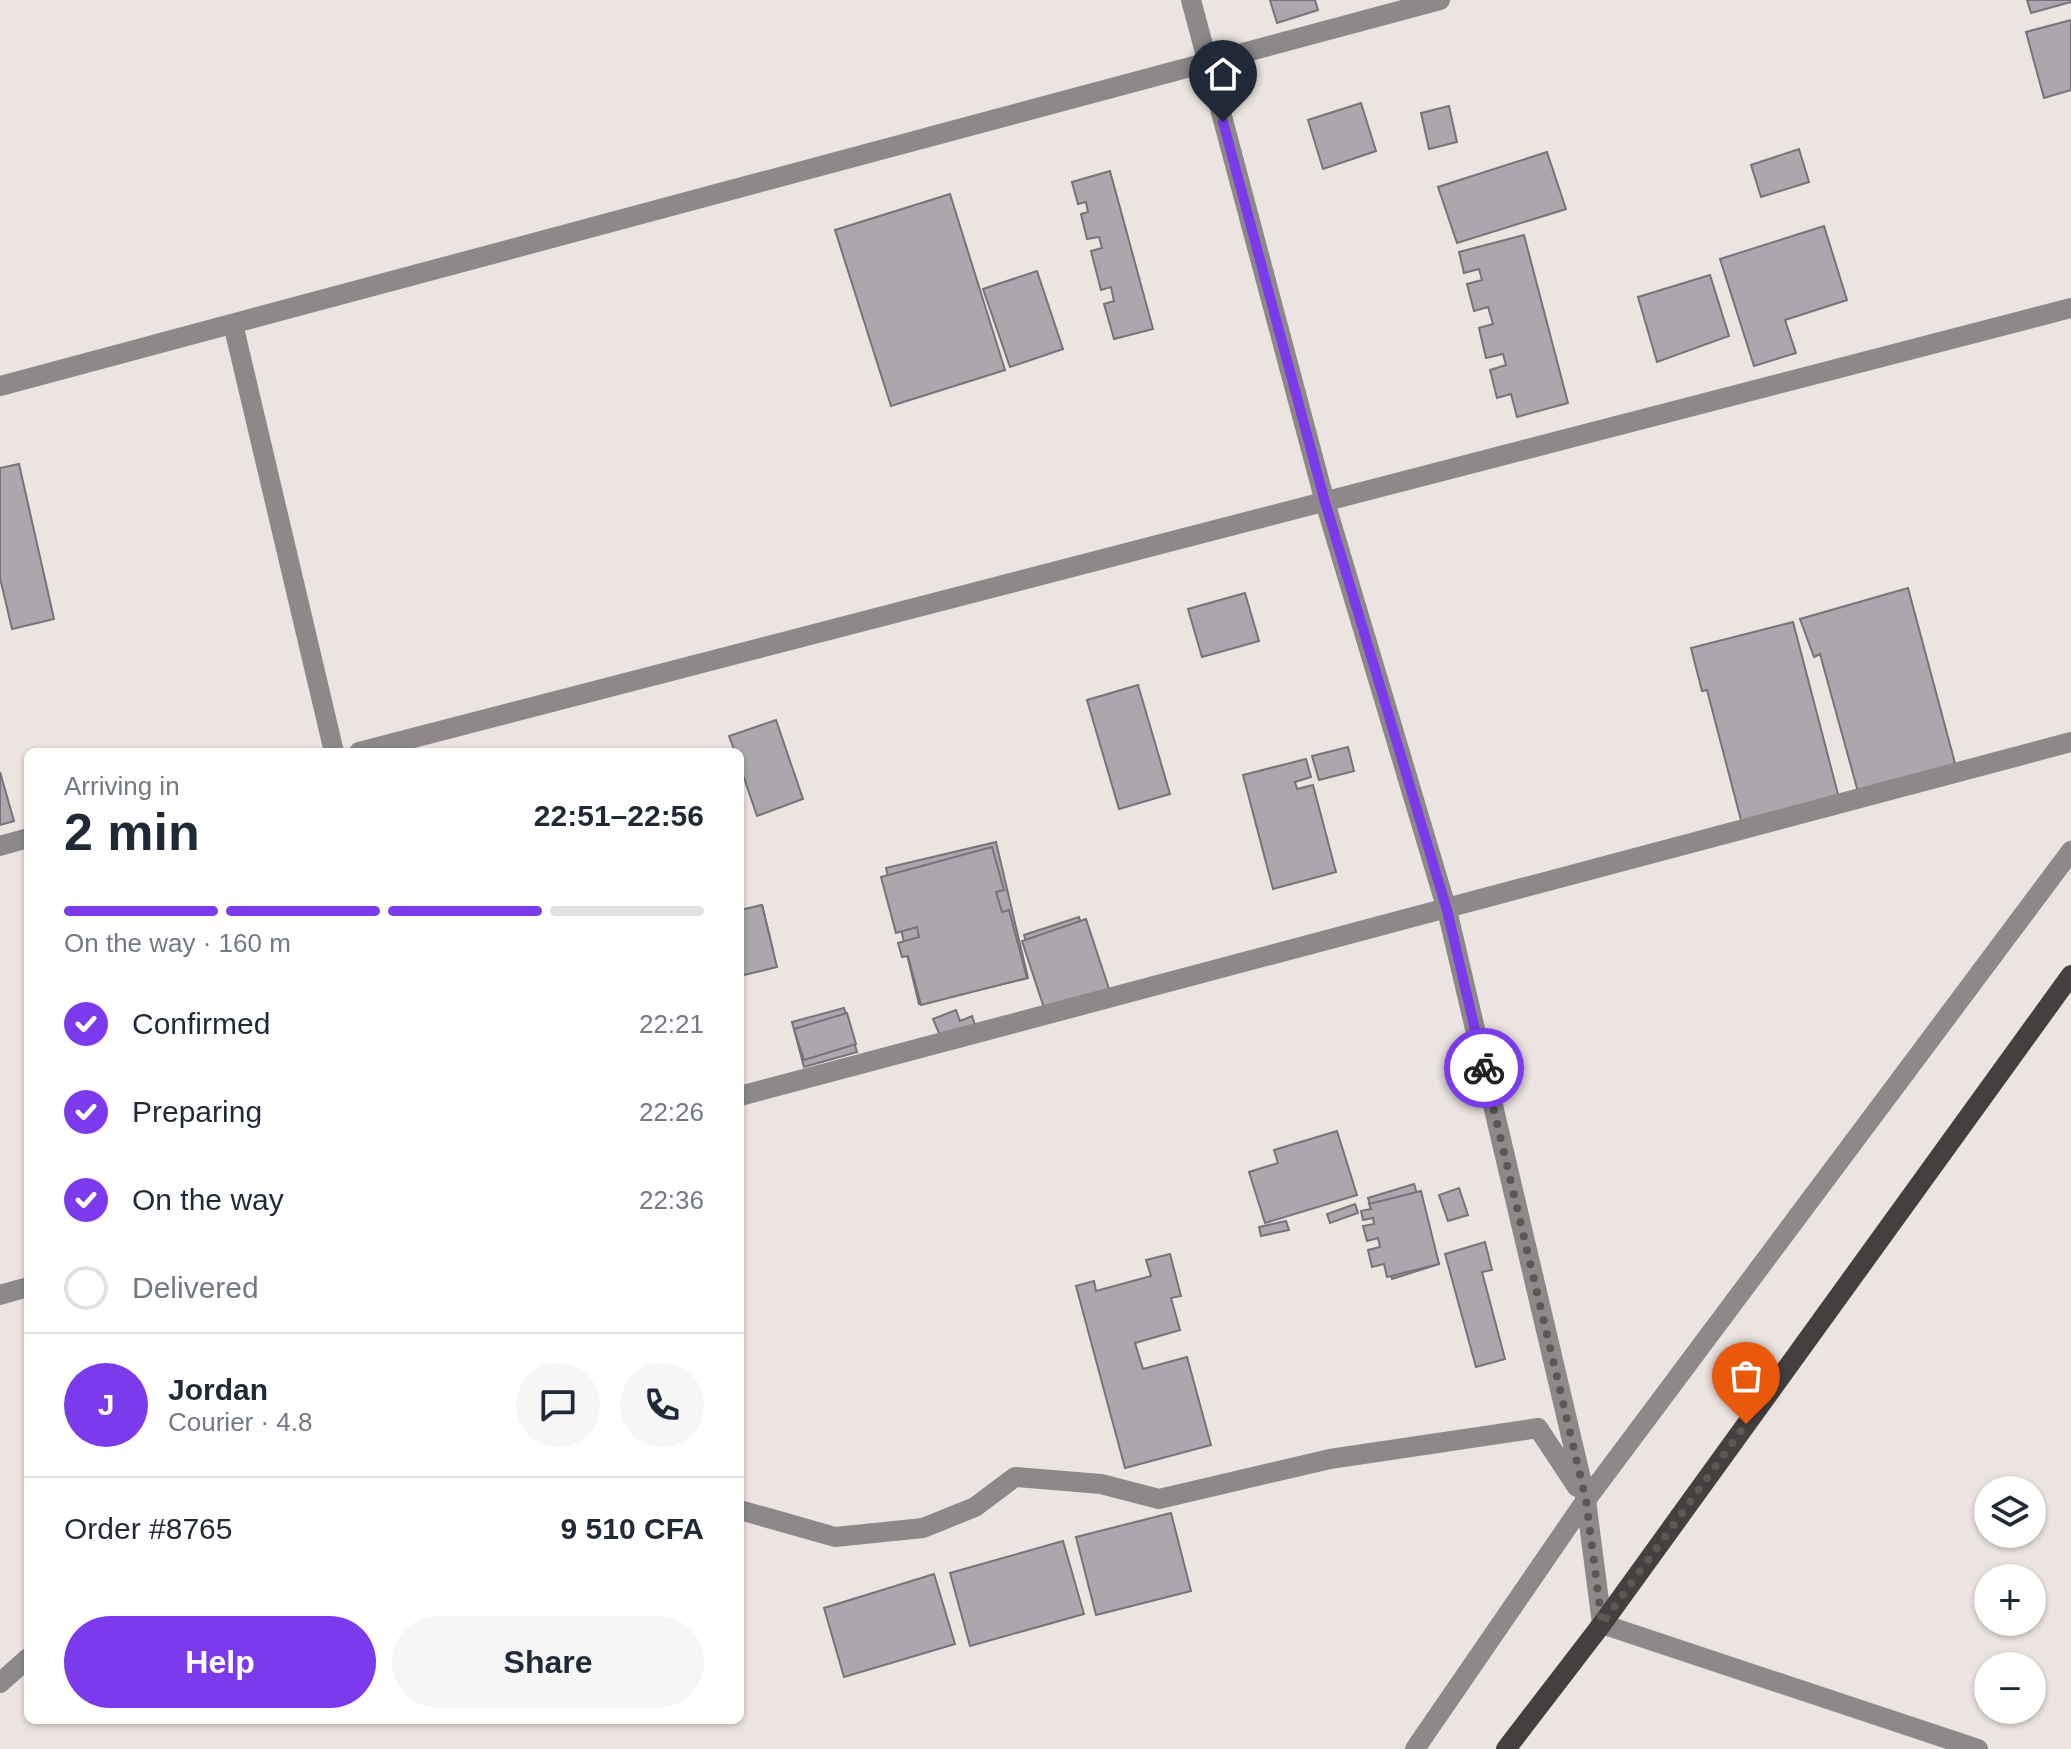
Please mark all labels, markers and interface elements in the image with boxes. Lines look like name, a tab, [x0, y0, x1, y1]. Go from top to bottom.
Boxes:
pin	[1189, 40, 1257, 122]
icon: home	[1201, 52, 1245, 96]
text: Arriving in	[64, 771, 180, 801]
text: 22:51–22:56	[534, 799, 704, 832]
text: 2 min	[64, 803, 200, 861]
text: On the way · 160 m	[64, 928, 291, 958]
icon: check	[64, 1002, 108, 1046]
text: Confirmed	[132, 1007, 270, 1040]
text: 22:21	[639, 1009, 704, 1039]
courier	[1444, 1028, 1524, 1108]
icon: bike	[1462, 1046, 1506, 1090]
icon: check	[64, 1090, 108, 1134]
text: Preparing	[132, 1095, 262, 1128]
text: 22:26	[639, 1097, 704, 1127]
icon: check	[64, 1178, 108, 1222]
text: On the way	[132, 1183, 284, 1216]
text: 22:36	[639, 1185, 704, 1215]
text: Delivered	[132, 1271, 259, 1304]
pin	[1712, 1342, 1780, 1424]
icon: bag	[1724, 1354, 1768, 1398]
button: chat	[516, 1363, 600, 1447]
button: phone	[620, 1363, 704, 1447]
text: Jordan	[168, 1373, 268, 1406]
text: J	[98, 1388, 114, 1421]
text: Courier · 4.8	[168, 1407, 313, 1437]
map controls	[1974, 1476, 2046, 1724]
button: layers	[1974, 1476, 2046, 1548]
text: Order #8765	[64, 1512, 232, 1545]
text: 9 510 CFA	[561, 1512, 704, 1545]
button: +	[1974, 1564, 2046, 1636]
button: Help	[64, 1616, 376, 1708]
button: Share	[392, 1616, 704, 1708]
button: −	[1974, 1652, 2046, 1724]

